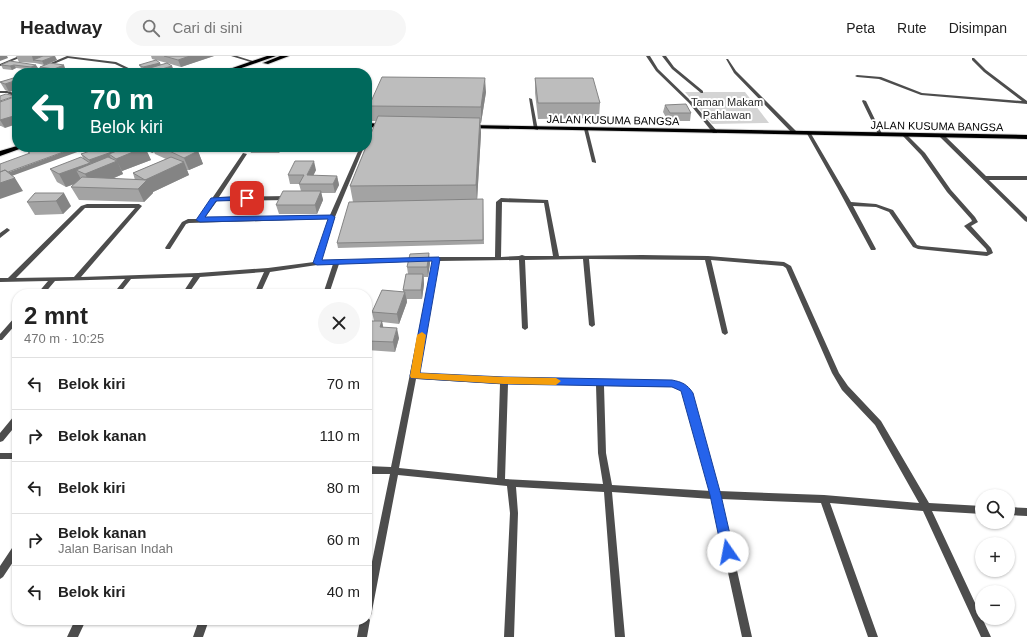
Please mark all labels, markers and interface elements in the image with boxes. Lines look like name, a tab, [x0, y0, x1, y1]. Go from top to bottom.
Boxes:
search box	[126, 10, 406, 46]
text: Headway	[20, 17, 102, 38]
icon: search	[140, 17, 162, 39]
text: Cari di sini	[172, 19, 242, 36]
text: Peta	[846, 20, 875, 36]
text: Rute	[897, 20, 927, 36]
text: Disimpan	[949, 20, 1007, 36]
icon: left	[24, 84, 76, 136]
text: 70 m	[90, 84, 154, 115]
park label: Taman Makam Pahlawan	[691, 96, 763, 121]
street label: JALAN KUSUMA BANGSA	[547, 113, 680, 127]
text: Belok kiri	[90, 117, 163, 137]
street label: JALAN KUSUMA BANGSA	[871, 119, 1004, 133]
pin	[230, 181, 264, 215]
icon: arrive	[236, 187, 258, 209]
text: 2 mnt	[24, 302, 88, 329]
button: close	[318, 302, 360, 344]
text: 470 m · 10:25	[24, 331, 104, 346]
icon: left	[24, 373, 46, 395]
text: Belok kiri	[58, 375, 126, 392]
text: 70 m	[327, 375, 360, 392]
icon: right	[24, 425, 46, 447]
text: Belok kanan	[58, 427, 146, 444]
text: 110 m	[319, 427, 360, 444]
icon: left	[24, 477, 46, 499]
text: Belok kiri	[58, 479, 126, 496]
text: 80 m	[327, 479, 360, 496]
map controls	[975, 489, 1015, 625]
button: search	[975, 489, 1015, 529]
text: Belok kanan	[58, 524, 146, 541]
icon: right	[24, 529, 46, 551]
text: 60 m	[327, 531, 360, 548]
position arrow	[707, 531, 749, 573]
button: +	[975, 537, 1015, 577]
text: Jalan Barisan Indah	[58, 541, 173, 556]
icon: left	[24, 581, 46, 603]
text: Belok kiri	[58, 583, 126, 600]
text: 40 m	[327, 583, 360, 600]
button: −	[975, 585, 1015, 625]

